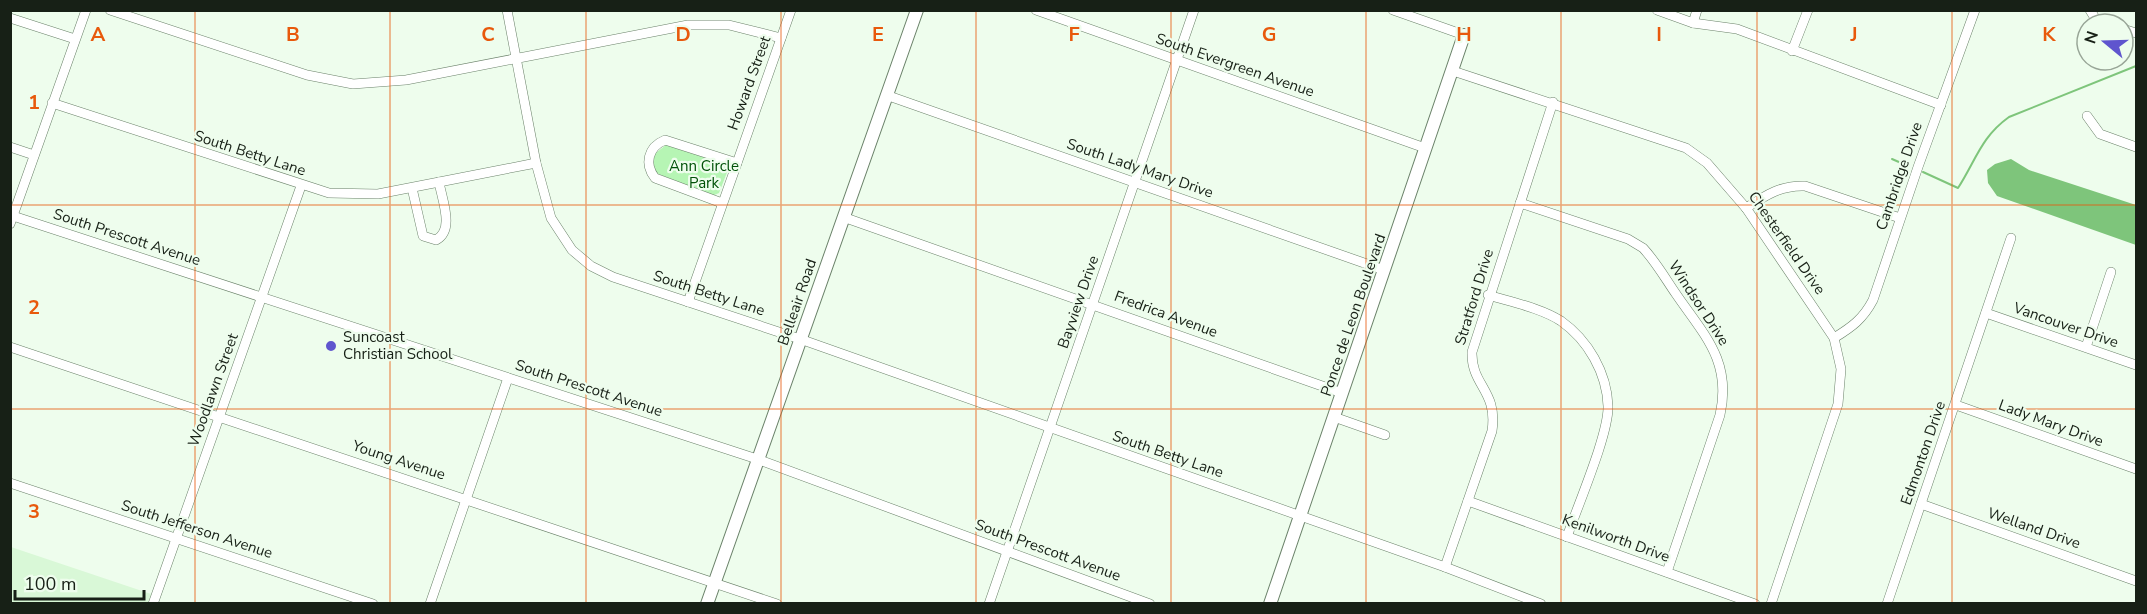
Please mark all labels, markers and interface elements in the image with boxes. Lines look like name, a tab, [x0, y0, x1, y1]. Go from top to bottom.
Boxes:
north arrow	[2075, 12, 2135, 72]
text: A	[91, 21, 106, 48]
text: B	[286, 21, 300, 48]
text: C	[481, 21, 495, 48]
text: D	[675, 21, 691, 48]
text: E	[872, 21, 884, 48]
text: F	[1068, 21, 1080, 48]
text: G	[1262, 21, 1276, 48]
text: H	[1456, 21, 1472, 48]
text: I	[1656, 21, 1662, 48]
text: J	[1849, 21, 1858, 48]
text: K	[2042, 21, 2056, 48]
street label: South Evergreen Avenue	[1153, 28, 1317, 102]
text: N	[2079, 28, 2104, 47]
street label: Howard Street	[723, 32, 776, 133]
text: 1	[28, 89, 40, 116]
street label: Cambridge Drive	[1871, 119, 1927, 233]
street label: South Betty Lane	[192, 126, 308, 180]
street label: South Lady Mary Drive	[1064, 134, 1216, 202]
park label: Ann Circle Park	[669, 156, 739, 193]
street label: Chesterfield Drive	[1744, 187, 1830, 299]
street label: South Prescott Avenue	[51, 204, 203, 270]
street label: Ponce de Leon Boulevard	[1316, 231, 1390, 399]
street label: Stratford Drive	[1450, 246, 1498, 348]
street label: Bayview Drive	[1053, 253, 1103, 351]
street label: Belleair Road	[773, 256, 821, 348]
street label: Windsor Drive	[1664, 257, 1734, 349]
street label: South Betty Lane	[651, 266, 767, 320]
street label: Fredrica Avenue	[1112, 286, 1220, 342]
text: 2	[28, 294, 40, 321]
street label: Vancouver Drive	[2010, 297, 2121, 352]
place label: Suncoast Christian School	[343, 327, 453, 364]
street label: Woodlawn Street	[183, 330, 243, 449]
marker: Suncoast Christian School	[324, 339, 338, 353]
street label: South Prescott Avenue	[513, 355, 665, 421]
street label: Lady Mary Drive	[1996, 395, 2106, 451]
street label: Edmonton Drive	[1896, 398, 1950, 508]
street label: South Betty Lane	[1110, 426, 1226, 482]
street label: Young Avenue	[349, 435, 448, 484]
street label: South Jefferson Avenue	[119, 495, 275, 563]
text: 3	[28, 498, 40, 525]
street label: Welland Drive	[1985, 503, 2083, 553]
street label: Kenilworth Drive	[1559, 509, 1673, 567]
street label: South Prescott Avenue	[972, 514, 1124, 586]
scale bar	[15, 563, 144, 601]
text: 100 m	[24, 572, 76, 596]

